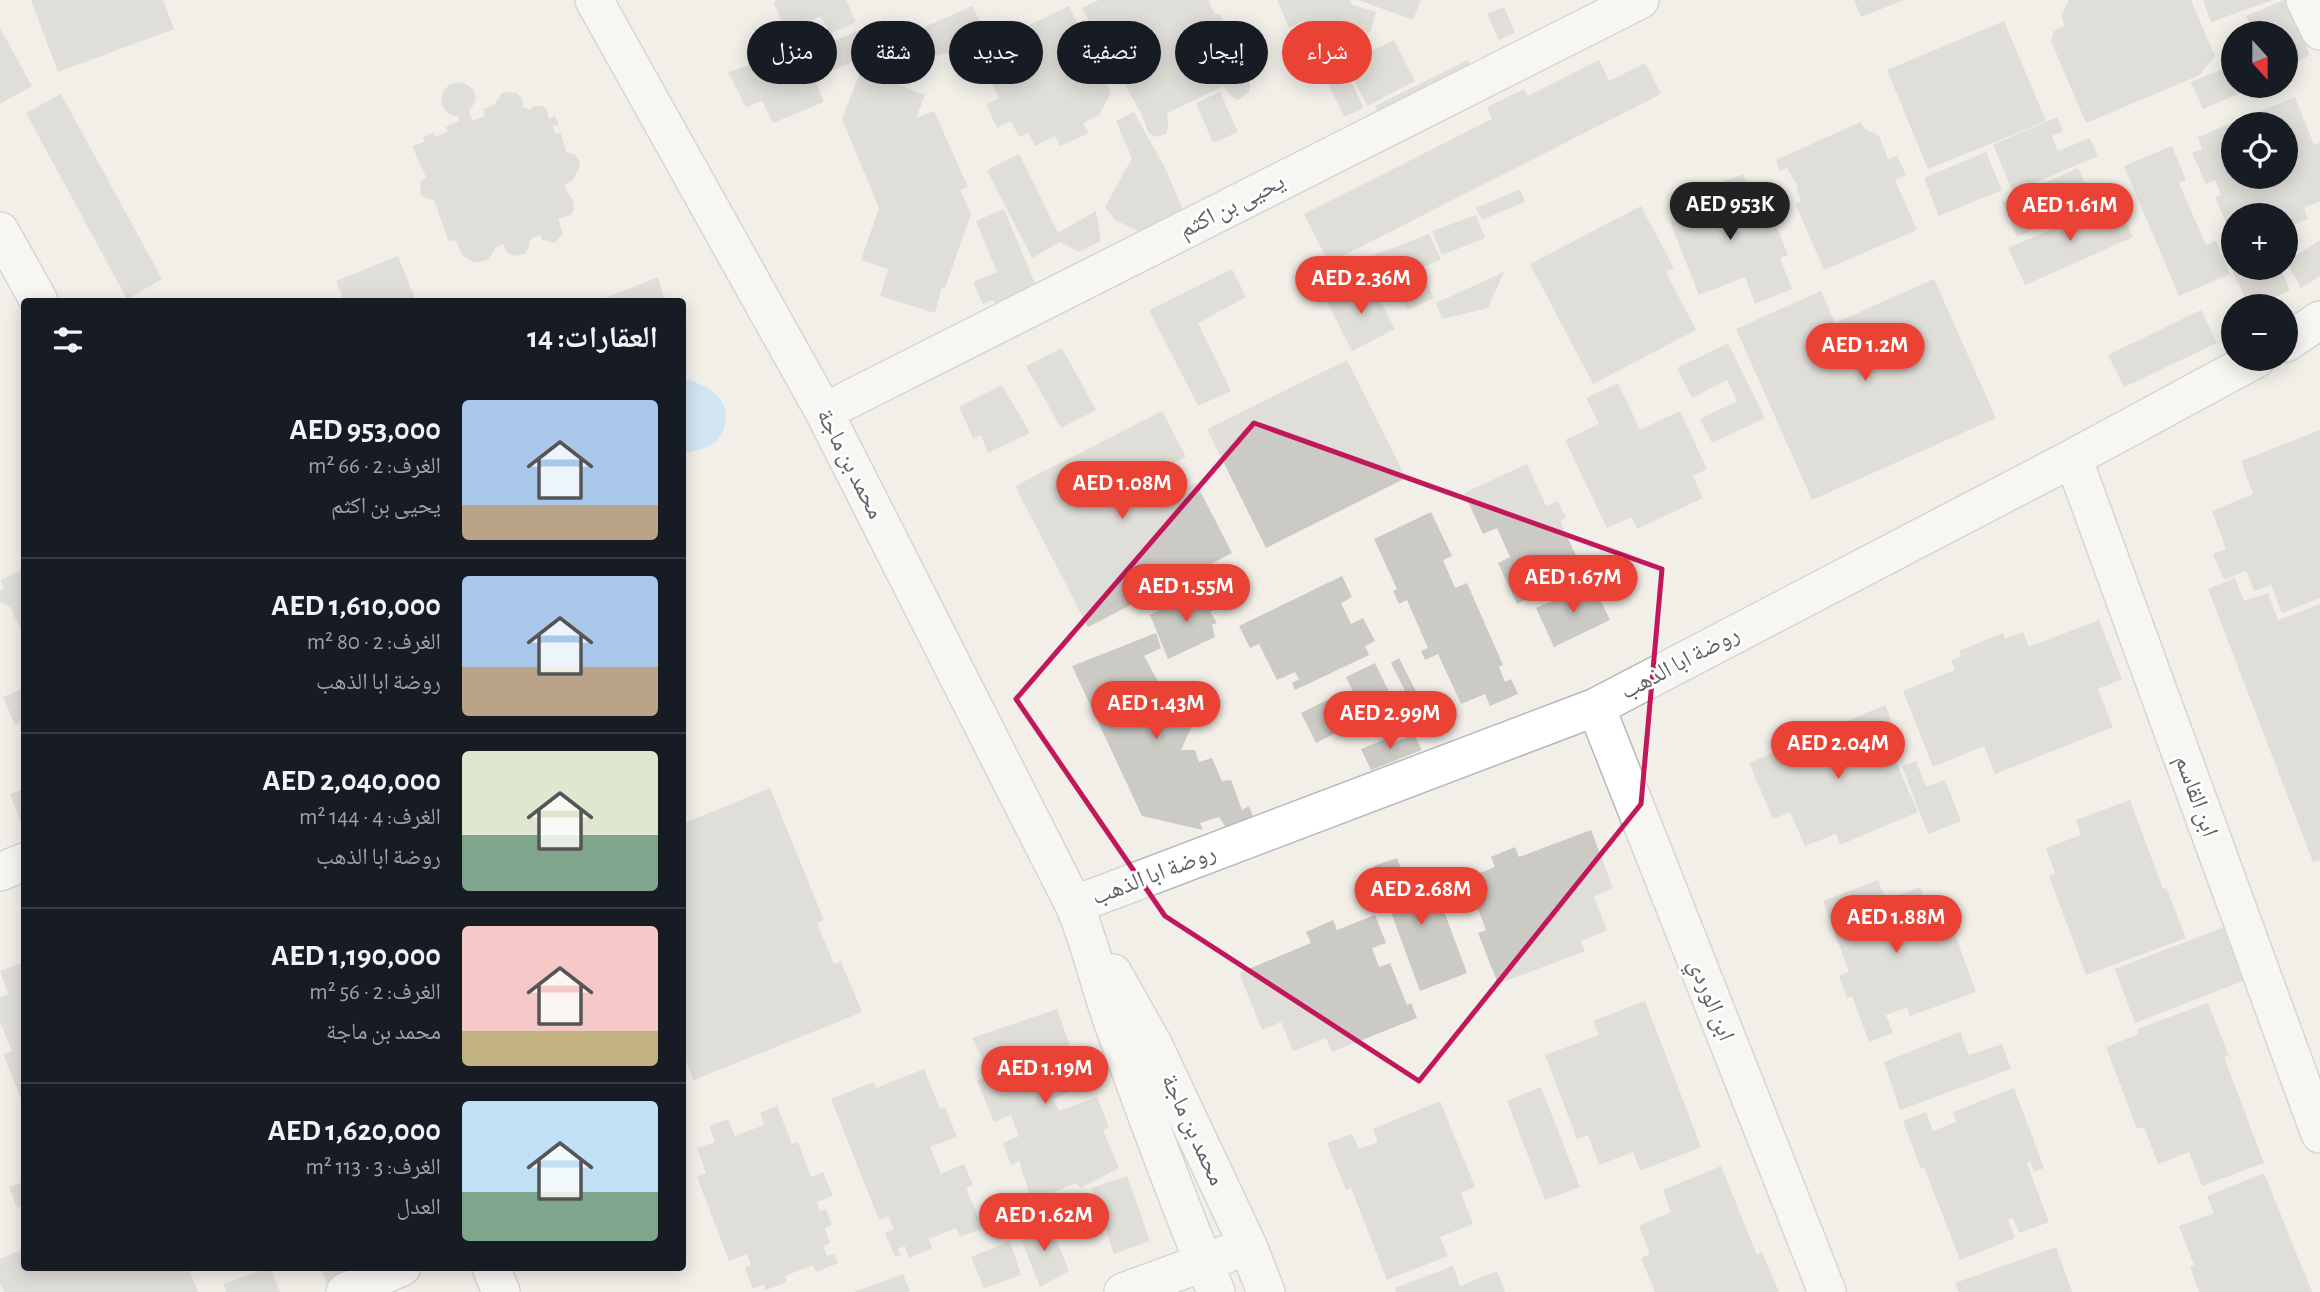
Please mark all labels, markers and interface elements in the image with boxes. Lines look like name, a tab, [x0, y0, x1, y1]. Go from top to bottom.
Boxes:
chip: منزل	[747, 21, 837, 84]
chip: شقة	[851, 21, 935, 84]
chip: جديد	[949, 21, 1043, 84]
chip: تصفية	[1057, 21, 1161, 84]
chip: إيجار	[1175, 21, 1268, 84]
chip: شراء	[1282, 21, 1372, 84]
north arrow	[2221, 21, 2298, 98]
map controls	[2221, 21, 2298, 371]
button: locate	[2221, 112, 2298, 189]
street label: يحيى بن اكثم	[1175, 169, 1290, 245]
pin: AED 953K	[1658, 182, 1802, 242]
pin: AED 1.61M	[1990, 184, 2150, 243]
text: AED 953K	[1686, 193, 1774, 216]
text: AED 1.61M	[2022, 194, 2118, 217]
button: +	[2221, 203, 2298, 280]
pin: AED 2.36M	[1281, 256, 1441, 316]
text: AED 2.36M	[1311, 267, 1411, 290]
button: −	[2221, 294, 2298, 371]
icon: filters	[49, 321, 87, 359]
text: العقارات: 14	[527, 323, 658, 353]
pin: AED 1.2M	[1793, 324, 1937, 383]
text: AED 1.2M	[1822, 334, 1908, 357]
street label: محمد بن ماجة	[811, 405, 888, 523]
text: AED 953,000	[289, 415, 441, 445]
icon: home	[518, 428, 602, 512]
text: الغرف: 2 · 66 m²	[308, 455, 441, 478]
pin: AED 1.08M	[1042, 462, 1202, 521]
text: AED 1.08M	[1072, 472, 1172, 495]
text: يحيى بن اكثم	[331, 495, 441, 518]
pin: AED 1.67M	[1493, 556, 1653, 615]
pin: AED 1.55M	[1106, 564, 1266, 624]
text: AED 1.67M	[1525, 566, 1621, 589]
text: AED 1.55M	[1138, 575, 1234, 598]
text: AED 1,610,000	[271, 591, 441, 621]
icon: home	[518, 604, 602, 688]
street label: روضة ابا الذهب	[1617, 622, 1744, 705]
text: الغرف: 2 · 80 m²	[307, 631, 441, 654]
text: روضة ابا الذهب	[316, 671, 441, 694]
pin: AED 1.43M	[1076, 682, 1236, 741]
text: AED 1.43M	[1107, 692, 1205, 715]
pin: AED 2.99M	[1310, 692, 1470, 751]
text: AED 2.99M	[1340, 702, 1440, 725]
pin: AED 2.04M	[1758, 722, 1918, 781]
text: AED 2.04M	[1787, 732, 1889, 755]
street label: ابن القاسم	[2167, 752, 2222, 841]
text: AED 2,040,000	[262, 766, 441, 796]
icon: home	[518, 779, 602, 863]
text: الغرف: 4 · 144 m²	[299, 806, 441, 829]
street label: روضة ابا الذهب	[1089, 840, 1219, 910]
text: روضة ابا الذهب	[316, 846, 441, 869]
pin: AED 2.68M	[1341, 867, 1501, 927]
text: AED 2.68M	[1371, 878, 1471, 901]
pin: AED 1.88M	[1816, 895, 1976, 955]
text: AED 1.88M	[1847, 906, 1945, 929]
text: AED 1,190,000	[271, 941, 441, 971]
icon: home	[518, 954, 602, 1038]
street label: ابن الوردي	[1678, 955, 1738, 1047]
text: الغرف: 2 · 56 m²	[309, 981, 441, 1004]
text: محمد بن ماجة	[326, 1021, 441, 1044]
pin: AED 1.19M	[965, 1046, 1125, 1106]
text: AED 1.19M	[997, 1057, 1093, 1080]
street label: محمد بن ماجة	[1156, 1071, 1229, 1190]
text: AED 1,620,000	[268, 1116, 441, 1146]
icon: home	[518, 1129, 602, 1213]
text: الغرف: 3 · 113 m²	[305, 1156, 441, 1179]
pin: AED 1.62M	[964, 1194, 1124, 1253]
text: العدل	[397, 1196, 441, 1219]
text: AED 1.62M	[995, 1204, 1093, 1227]

